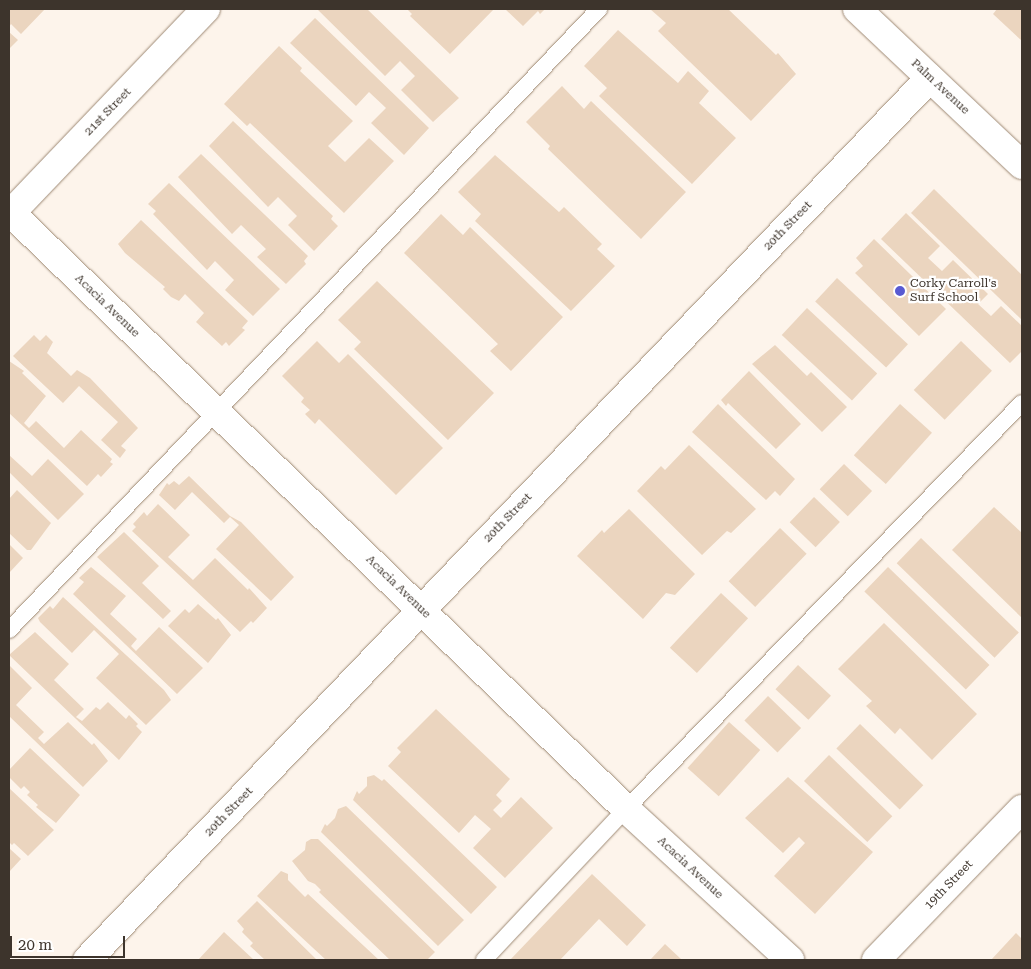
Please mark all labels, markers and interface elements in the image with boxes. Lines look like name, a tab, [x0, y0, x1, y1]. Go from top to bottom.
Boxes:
street label: Palm Avenue	[908, 56, 972, 118]
street label: 21st Street	[82, 85, 134, 139]
street label: 20th Street	[761, 198, 815, 254]
street label: Acacia Avenue	[72, 271, 142, 341]
place label: Corky Carroll's Surf School	[910, 277, 996, 305]
marker: Corky Carroll's Surf School	[894, 285, 906, 297]
street label: 20th Street	[481, 490, 535, 546]
street label: Acacia Avenue	[363, 552, 433, 622]
street label: 20th Street	[202, 784, 256, 840]
street label: Acacia Avenue	[654, 834, 726, 902]
street label: 19th Street	[922, 857, 976, 913]
scale bar	[12, 926, 128, 958]
text: 20 m	[18, 936, 52, 954]

